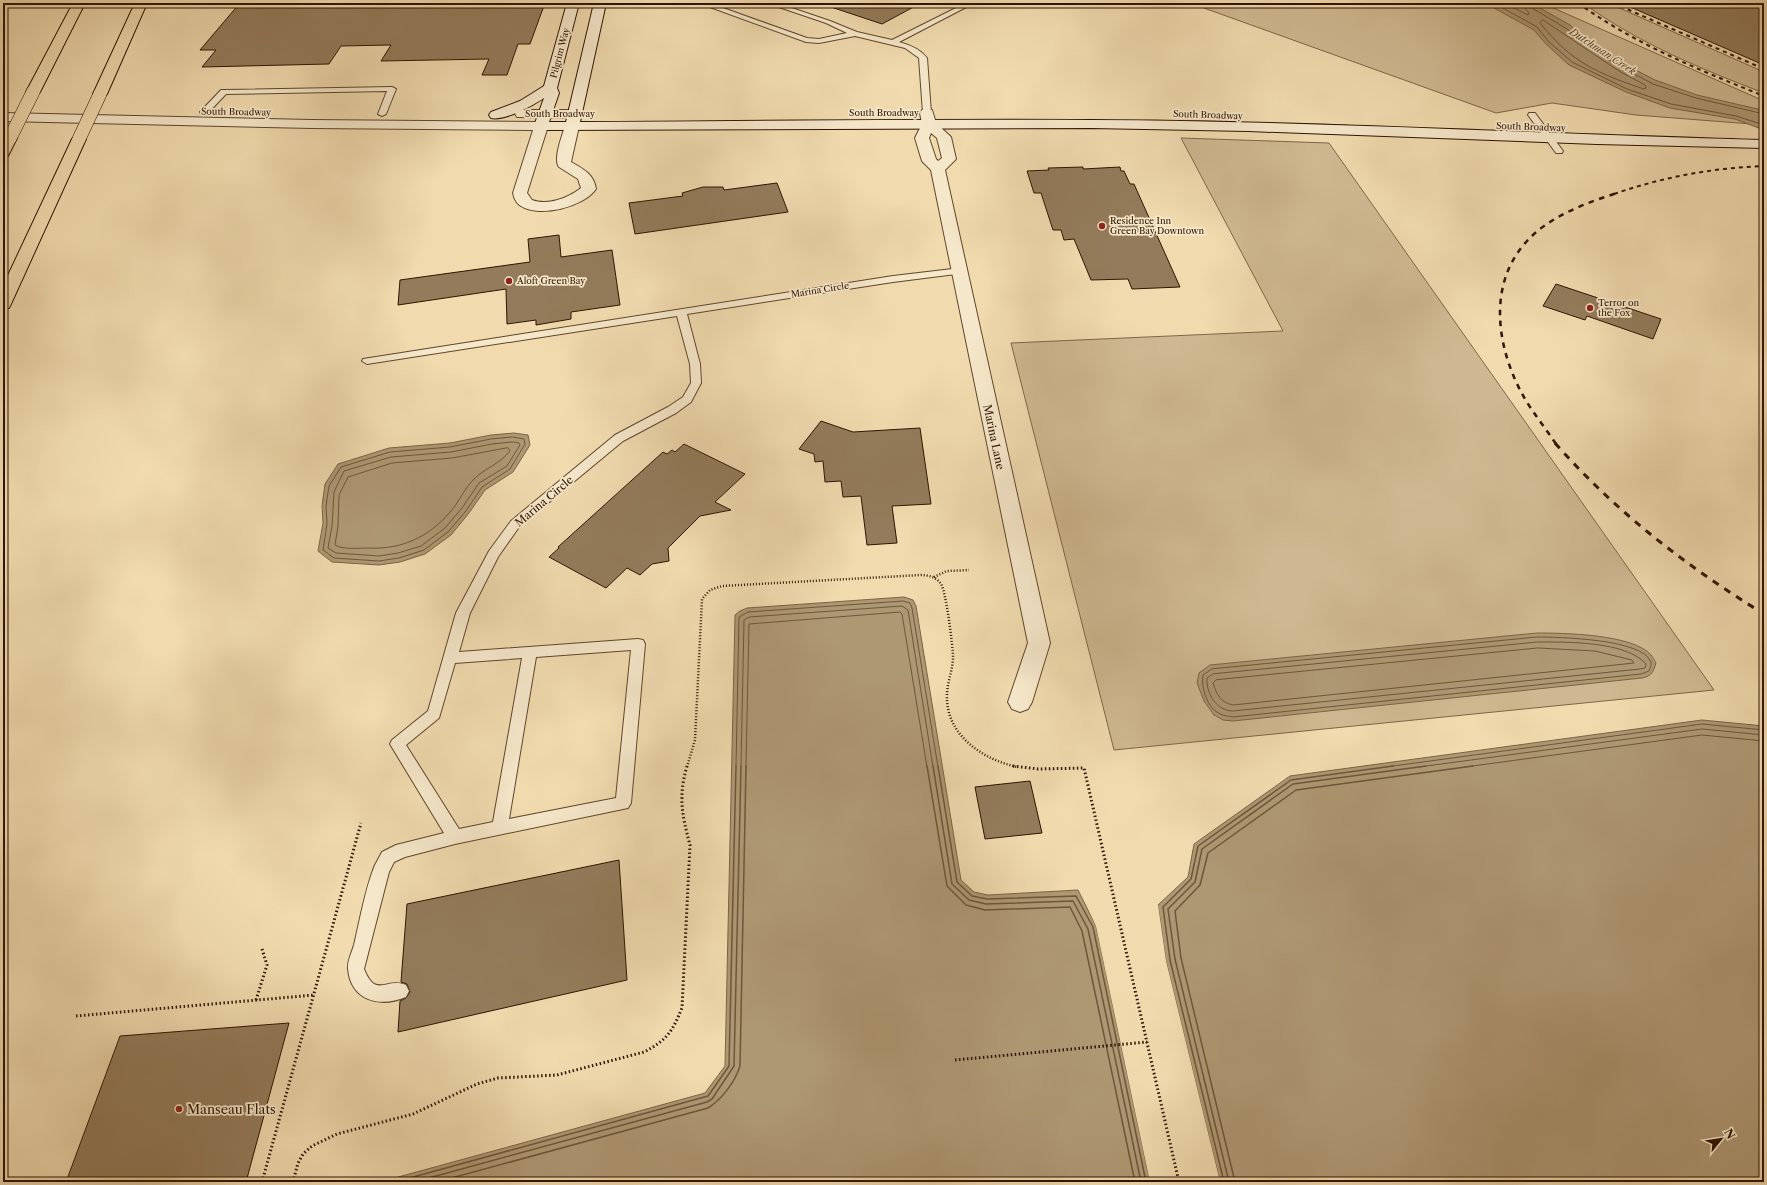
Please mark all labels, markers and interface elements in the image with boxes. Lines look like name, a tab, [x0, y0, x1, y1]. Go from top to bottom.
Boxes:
water label: Dutchman Creek	[1566, 25, 1639, 78]
street label: Pilgrim Way	[548, 26, 572, 79]
street label: South Broadway	[201, 105, 272, 118]
street label: South Broadway	[849, 107, 920, 118]
street label: South Broadway	[525, 108, 596, 119]
street label: South Broadway	[1173, 108, 1244, 121]
street label: South Broadway	[1496, 120, 1567, 133]
place label: Residence Inn Green Bay Downtown	[1110, 215, 1204, 236]
marker: Residence Inn Green Bay Downtown	[1097, 221, 1107, 231]
place label: Aloft Green Bay	[516, 275, 586, 286]
marker: Aloft Green Bay	[504, 276, 514, 286]
street label: Marina Circle	[790, 279, 850, 300]
place label: Terror on the Fox	[1598, 297, 1639, 318]
marker: Terror on the Fox	[1585, 303, 1595, 313]
street label: Marina Lane	[980, 403, 1008, 471]
street label: Marina Circle	[512, 473, 576, 529]
place label: Manseau Flats	[187, 1101, 276, 1117]
marker: Manseau Flats	[174, 1104, 184, 1114]
north arrow	[1701, 1119, 1741, 1159]
text: N	[1721, 1126, 1738, 1142]

